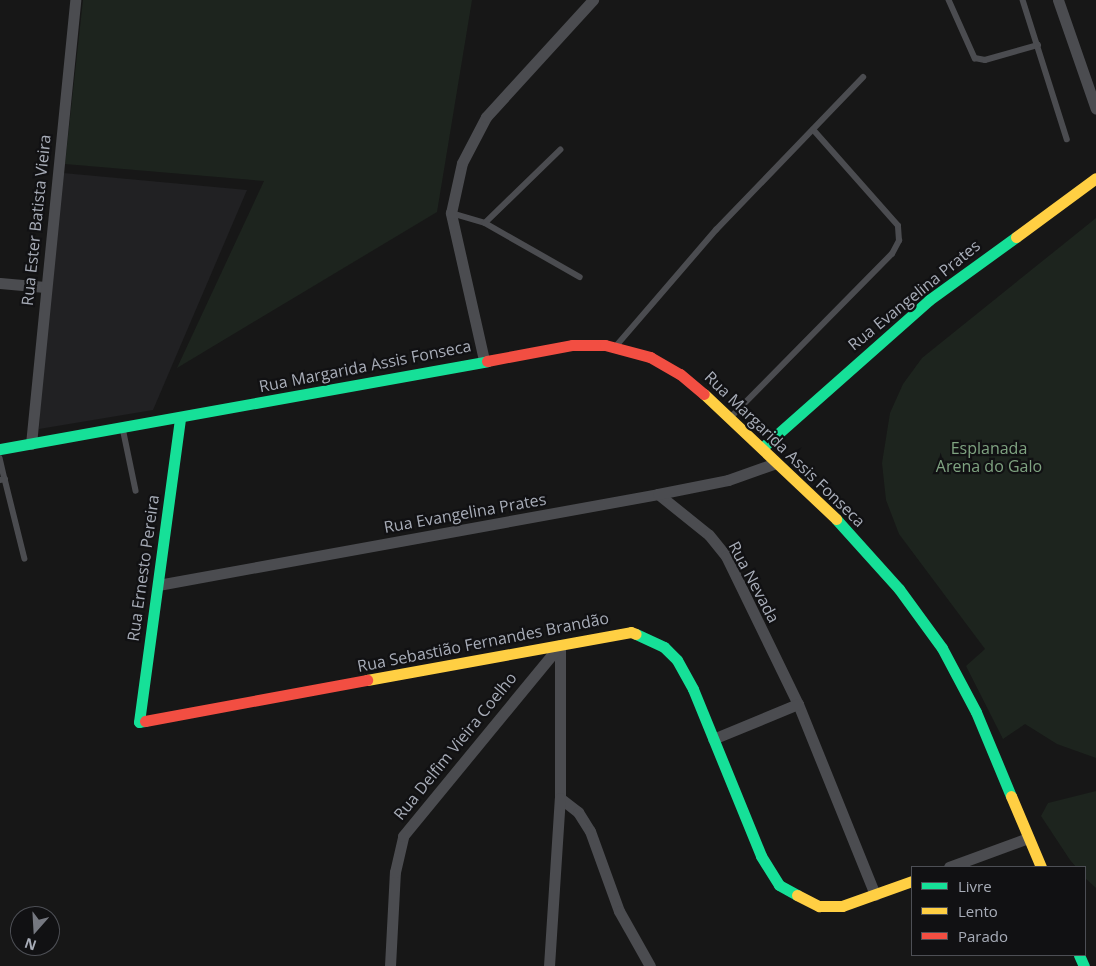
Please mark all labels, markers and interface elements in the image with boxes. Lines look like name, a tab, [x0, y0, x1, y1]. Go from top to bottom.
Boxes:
street label: Rua Ester Batista Vieira	[17, 133, 55, 307]
street label: Rua Evangelina Prates	[844, 236, 984, 354]
street label: Rua Margarida Assis Fonseca	[257, 336, 473, 396]
street label: Rua Margarida Assis Fonseca	[701, 367, 869, 531]
park label: Esplanada Arena do Galo	[936, 438, 1042, 476]
street label: Rua Evangelina Prates	[382, 489, 548, 537]
street label: Rua Ernesto Pereira	[123, 494, 163, 642]
street label: Rua Nevada	[725, 538, 783, 626]
street label: Rua Sebastião Fernandes Brandão	[356, 608, 610, 676]
street label: Rua Delfim Vieira Coelho	[390, 668, 520, 824]
legend	[911, 866, 1086, 956]
text: Livre	[958, 876, 992, 896]
text: Lento	[958, 901, 998, 921]
north arrow	[10, 906, 60, 956]
text: Parado	[958, 926, 1008, 946]
text: N	[22, 934, 39, 956]

